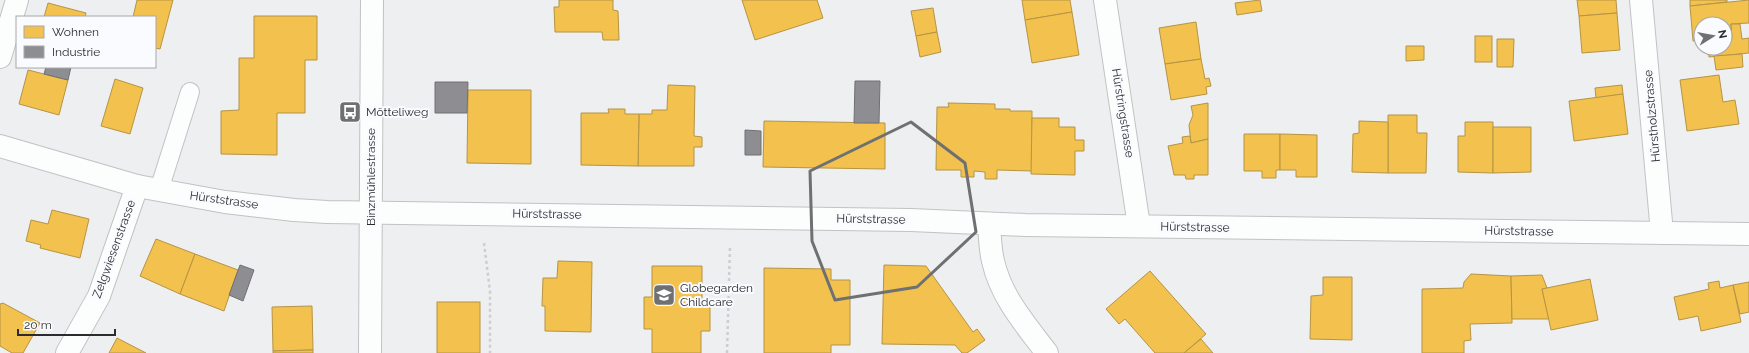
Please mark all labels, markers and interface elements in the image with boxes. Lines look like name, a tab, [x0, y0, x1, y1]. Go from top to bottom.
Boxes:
legend	[16, 16, 156, 68]
north arrow	[1693, 16, 1733, 56]
text: Wohnen	[52, 25, 99, 39]
text: N	[1715, 29, 1730, 40]
text: Industrie	[52, 45, 100, 59]
street label: Hürstringstrasse	[1109, 67, 1137, 159]
street label: Hürstholzstrasse	[1641, 69, 1663, 163]
bus stop icon: Mötteliweg	[337, 99, 363, 125]
place label: Mötteliweg	[366, 105, 428, 119]
street label: Binzmühlestrasse	[364, 128, 378, 226]
street label: Hürststrasse	[189, 188, 259, 212]
street label: Zelgwiesenstrasse	[90, 198, 138, 300]
street label: Hürststrasse	[512, 206, 582, 222]
street label: Hürststrasse	[836, 211, 906, 227]
street label: Hürststrasse	[1160, 219, 1230, 235]
street label: Hürststrasse	[1484, 223, 1554, 239]
place label: Globegarden Childcare	[680, 281, 753, 309]
school or university icon: Globegarden Childcare	[651, 282, 677, 308]
scale bar	[18, 311, 115, 337]
text: 20 m	[24, 318, 52, 332]

